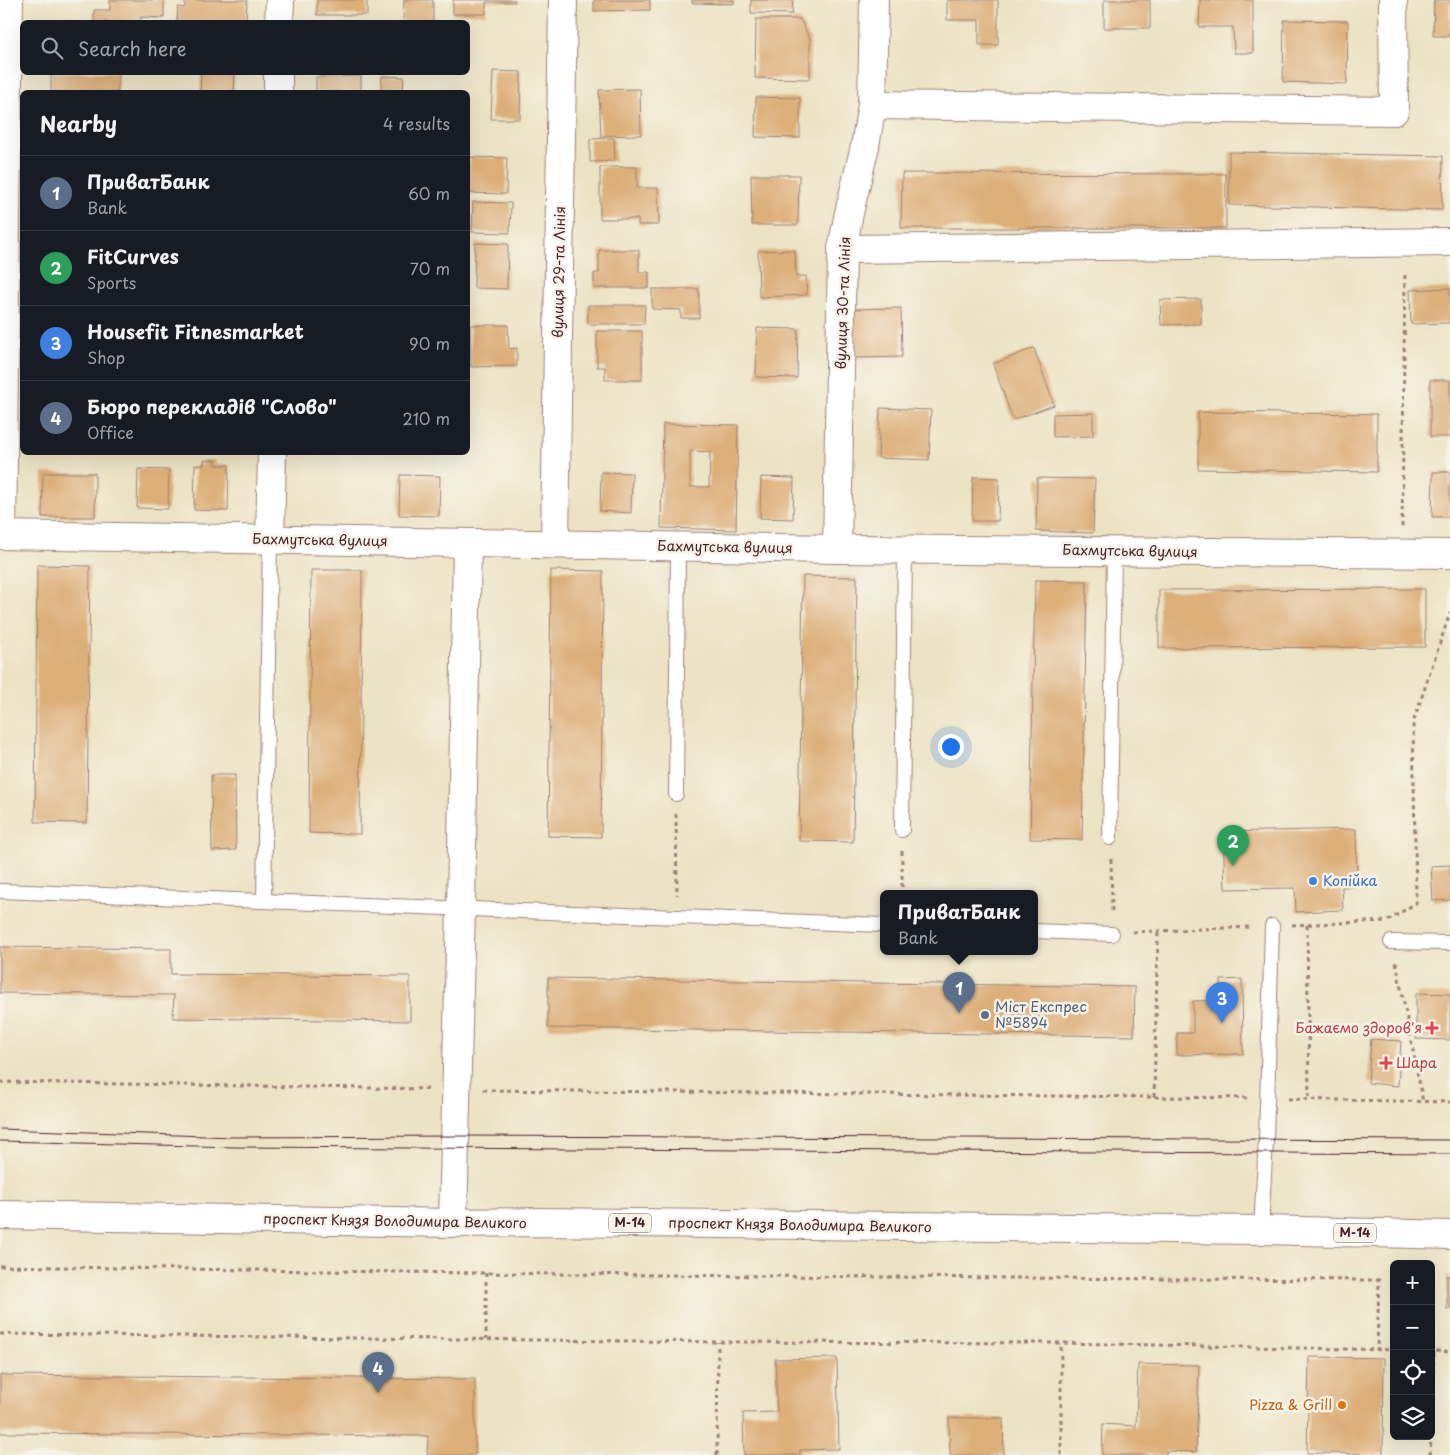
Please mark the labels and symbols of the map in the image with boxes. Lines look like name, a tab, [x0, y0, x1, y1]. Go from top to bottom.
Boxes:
street label: вулиця 29-та Лінія	[547, 206, 570, 338]
street label: вулиця 30-та Лінія	[830, 236, 855, 370]
street label: Бахмутська вулиця	[252, 528, 388, 551]
street label: Бахмутська вулиця	[657, 535, 793, 558]
street label: Бахмутська вулиця	[1062, 539, 1198, 562]
your location	[938, 734, 964, 760]
pin: 2	[1217, 825, 1249, 866]
place label: Копійка	[1323, 870, 1377, 891]
marker: Копійка	[1307, 875, 1319, 887]
pin: 1	[943, 972, 975, 1013]
pin: 3	[1206, 982, 1238, 1023]
place label: Міст Експрес №5894	[995, 996, 1087, 1033]
marker: Міст Експрес №5894	[979, 1009, 991, 1021]
place label: Бажаємо здоров'я	[1295, 1017, 1422, 1038]
marker: Бажаємо здоров'я	[1426, 1022, 1438, 1034]
place label: Шара	[1396, 1052, 1437, 1073]
marker: Шара	[1380, 1057, 1392, 1069]
street label: проспект Князя Володимира Великого	[263, 1208, 527, 1233]
street label: проспект Князя Володимира Великого	[668, 1212, 932, 1237]
road number: М-14	[609, 1214, 651, 1232]
road number: М-14	[1334, 1224, 1376, 1242]
pin: 4	[362, 1352, 394, 1393]
place label: Pizza & Grill	[1249, 1394, 1332, 1415]
marker: Pizza & Grill	[1336, 1399, 1348, 1411]

